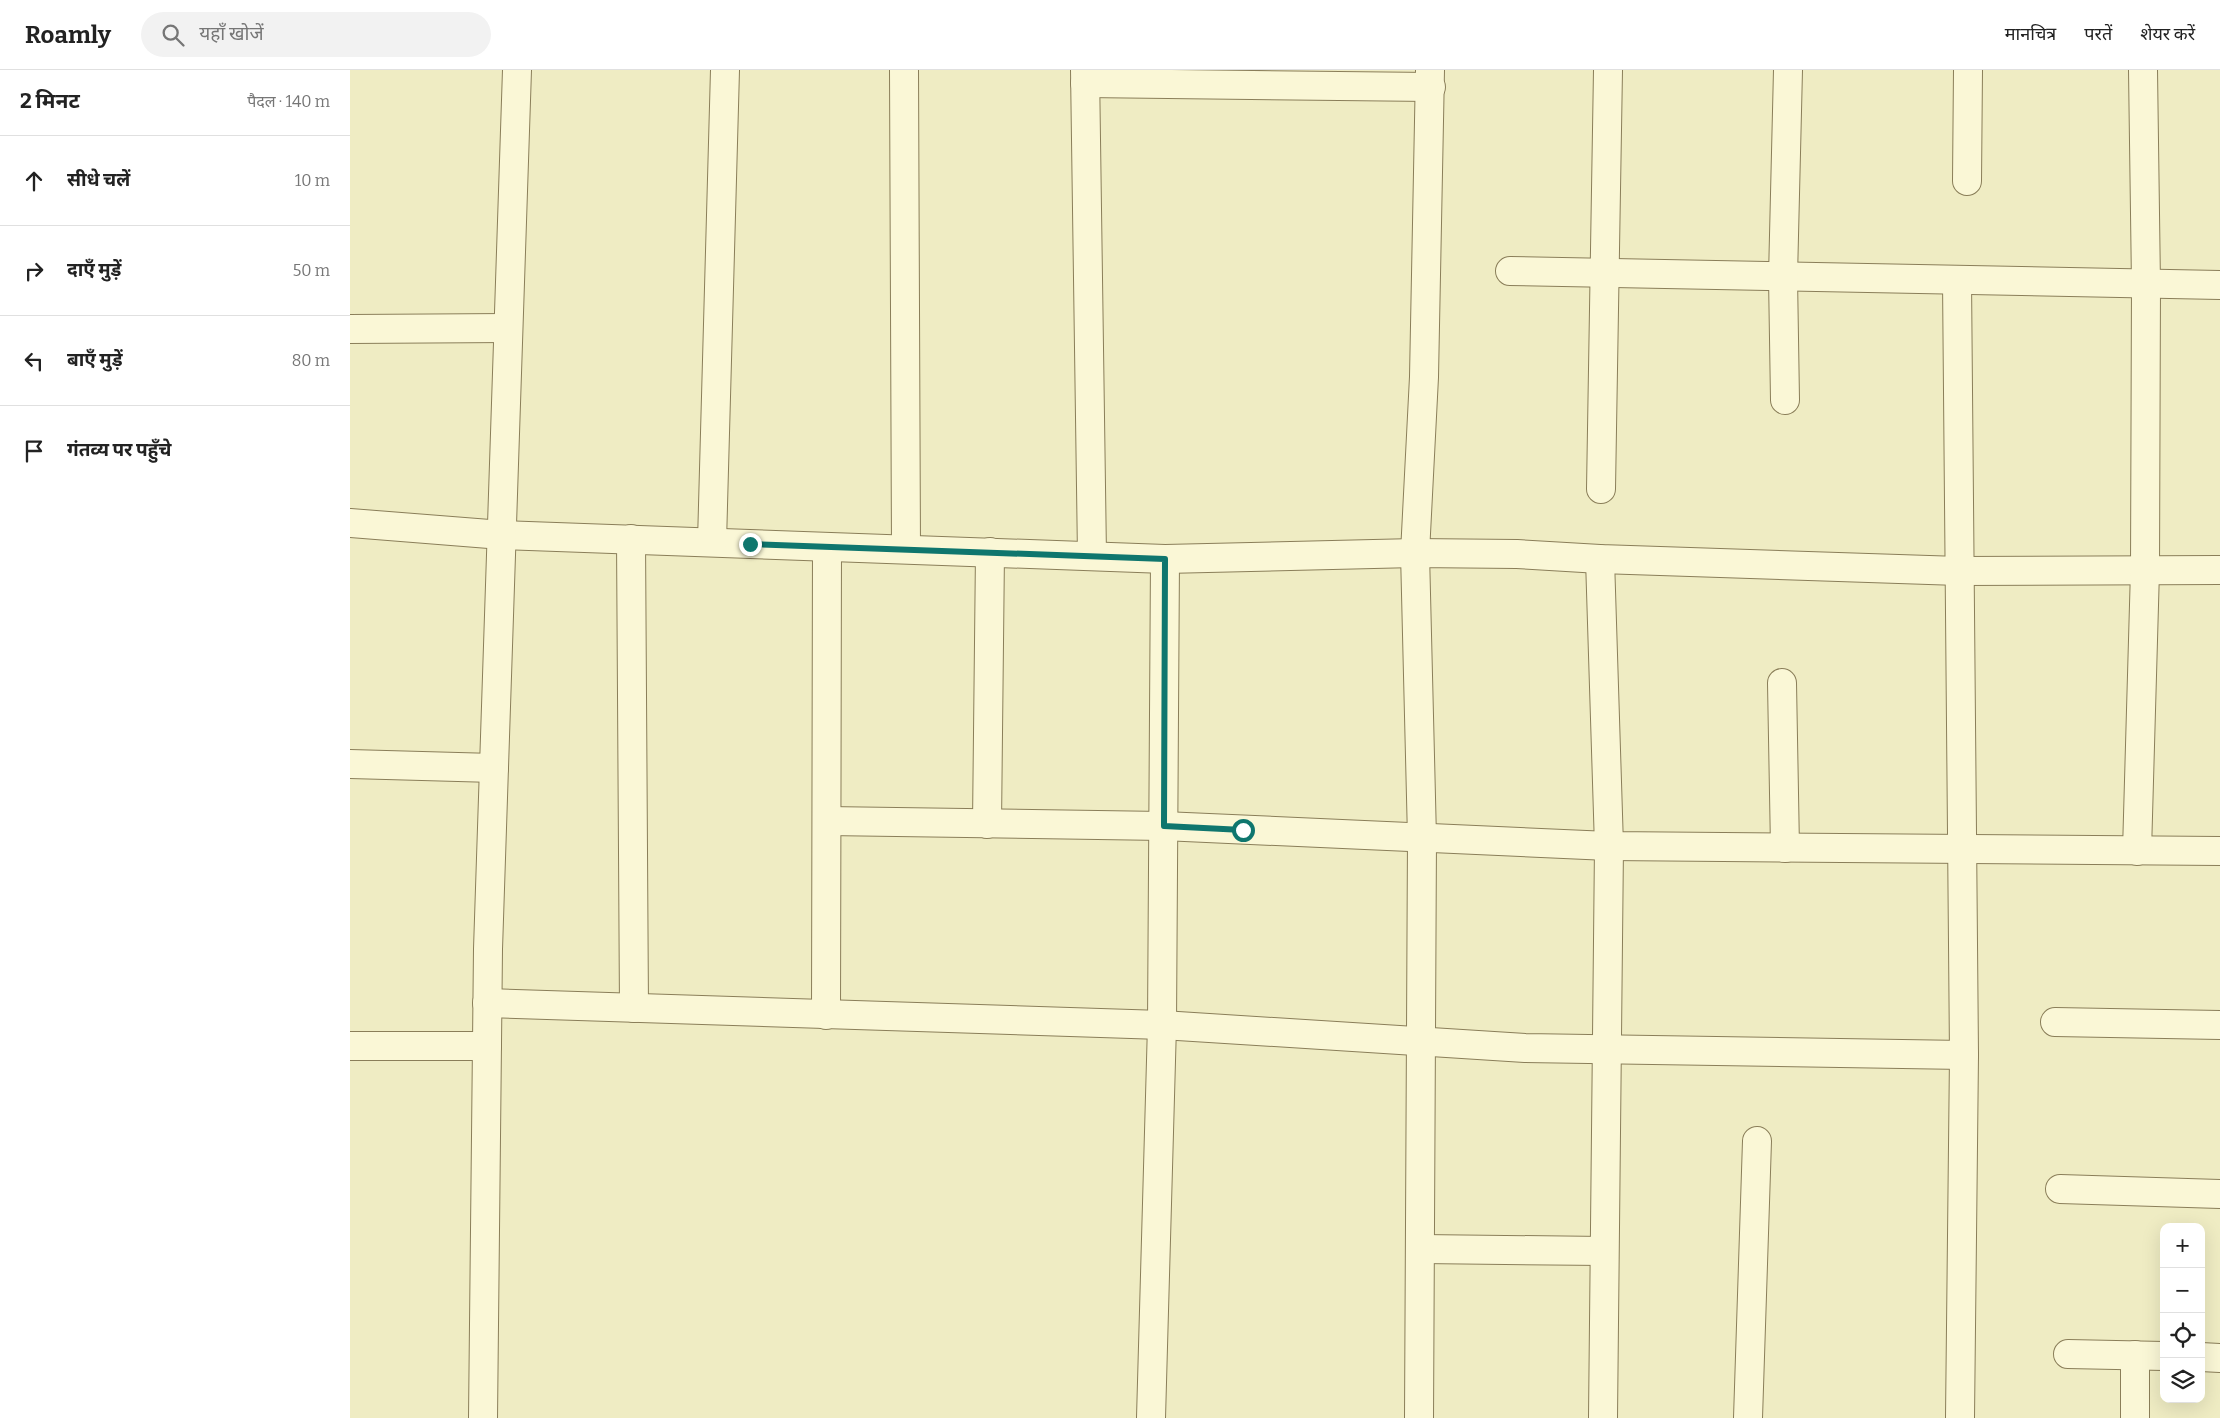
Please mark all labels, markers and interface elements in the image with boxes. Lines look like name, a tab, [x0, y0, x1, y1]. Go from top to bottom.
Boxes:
search box	[141, 12, 491, 57]
text: Roamly	[25, 21, 111, 49]
icon: search	[159, 21, 187, 49]
text: यहाँ खोजें	[199, 22, 264, 45]
text: मानचित्र	[2005, 23, 2056, 45]
text: परतें	[2084, 23, 2112, 45]
text: शेयर करें	[2140, 23, 2195, 45]
text: 2 मिनट	[20, 88, 80, 114]
text: पैदल · 140 m	[247, 92, 330, 111]
icon: ahead	[20, 167, 48, 195]
text: सीधे चलें	[67, 168, 130, 191]
text: 10 m	[295, 171, 330, 190]
icon: right	[20, 257, 48, 285]
text: दाएँ मुड़ें	[67, 258, 121, 281]
text: 50 m	[293, 261, 330, 280]
icon: left	[20, 347, 48, 375]
text: बाएँ मुड़ें	[67, 348, 123, 371]
text: 80 m	[292, 351, 330, 370]
icon: arrive	[20, 437, 48, 465]
text: गंतव्य पर पहुँचे	[67, 438, 172, 461]
route end	[739, 533, 762, 556]
route start	[1232, 819, 1255, 842]
map controls	[2160, 1223, 2205, 1403]
button: +	[2160, 1223, 2205, 1268]
button: −	[2160, 1268, 2205, 1313]
button: locate	[2160, 1313, 2205, 1358]
button: layers	[2160, 1358, 2205, 1403]

